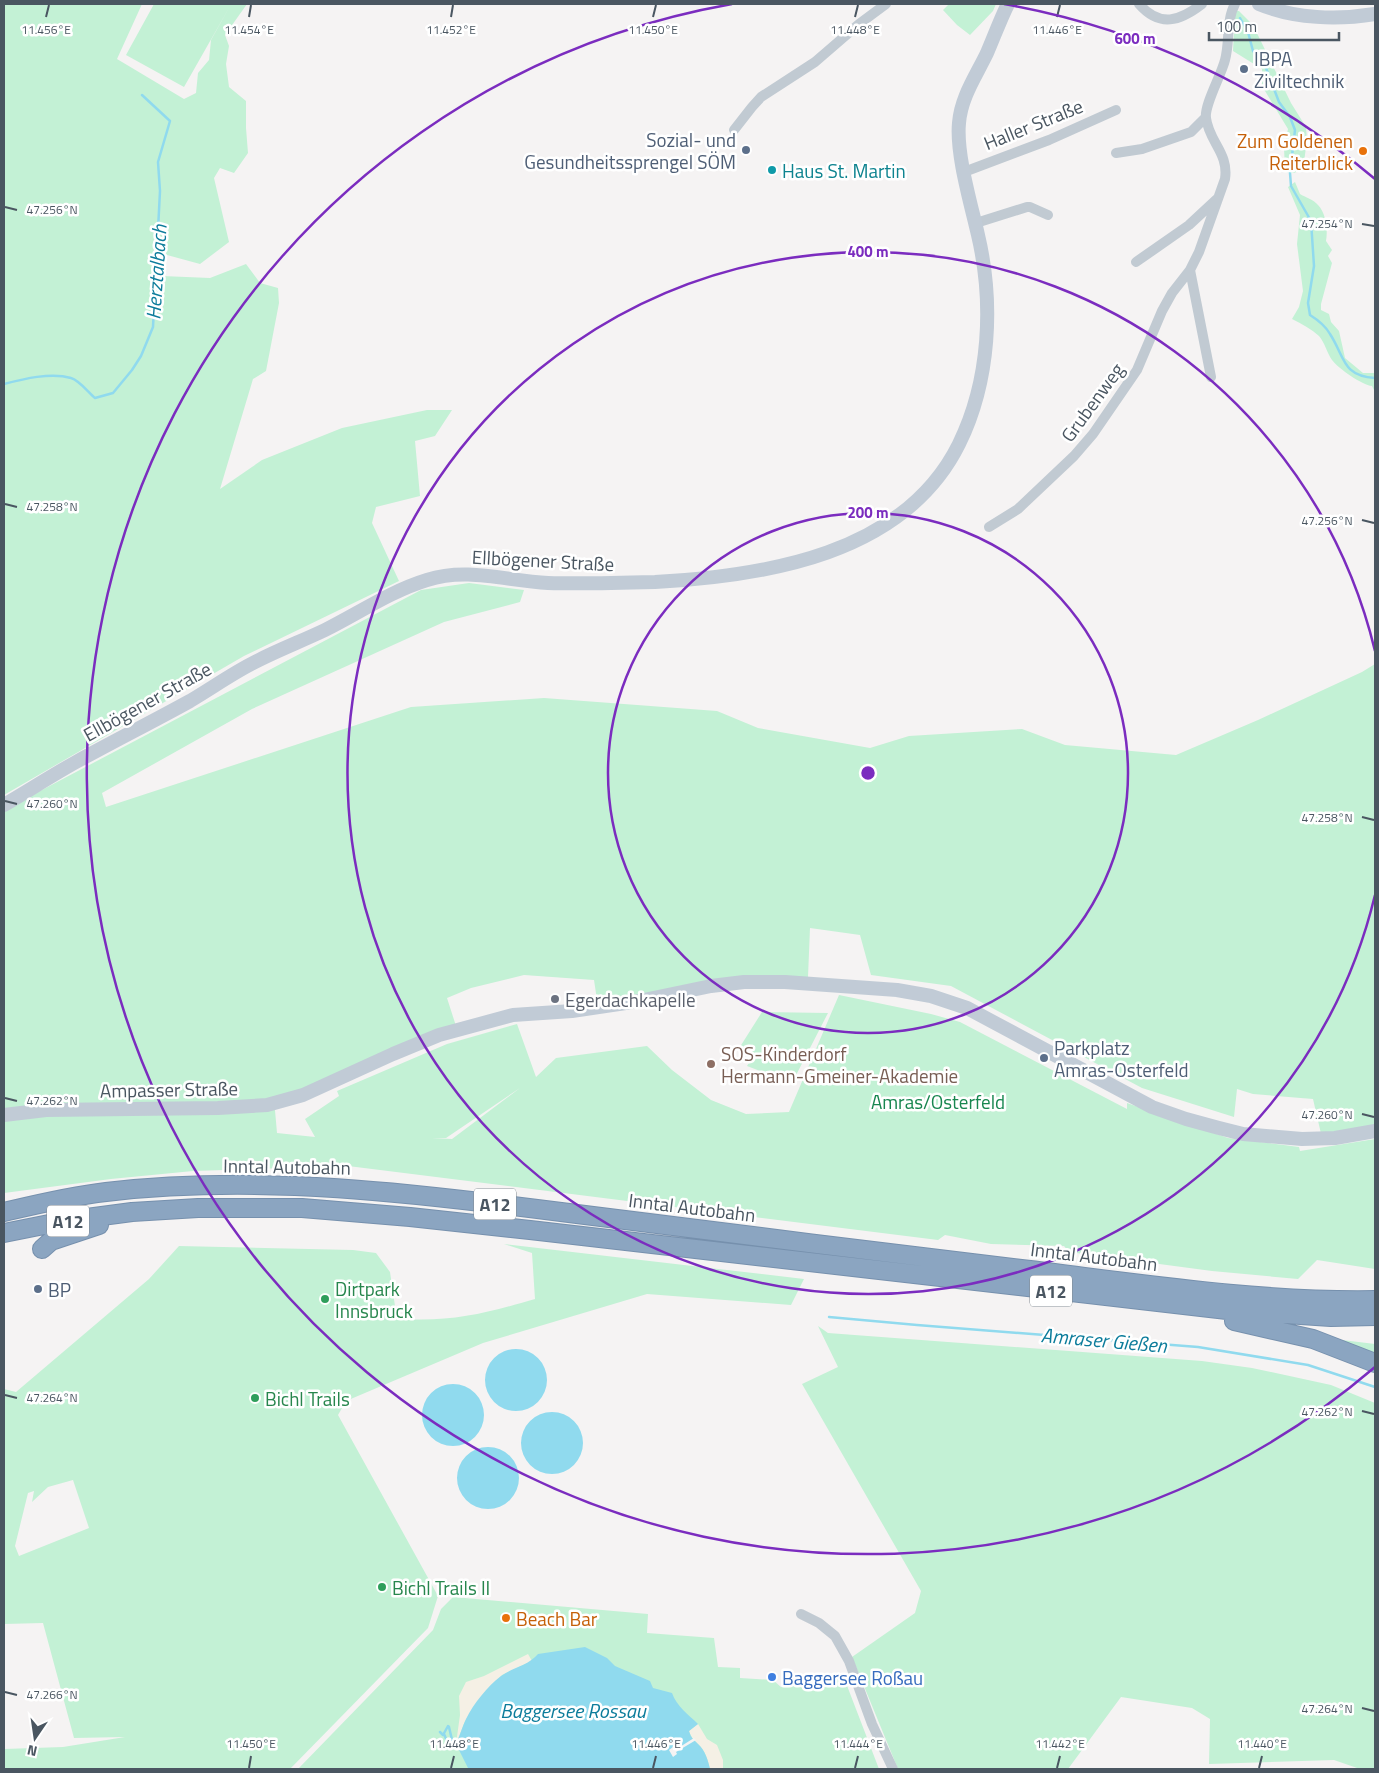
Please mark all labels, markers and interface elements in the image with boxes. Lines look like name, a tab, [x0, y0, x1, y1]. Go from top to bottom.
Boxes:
scale bar	[1209, 10, 1339, 42]
text: 100 m	[1216, 15, 1257, 38]
text: 11.456°E	[21, 20, 71, 39]
text: 11.454°E	[224, 20, 274, 39]
text: 11.452°E	[426, 20, 476, 39]
text: 11.450°E	[628, 20, 678, 39]
text: 11.448°E	[830, 20, 880, 39]
text: 11.446°E	[1032, 20, 1082, 39]
text: 600 m	[1114, 27, 1156, 50]
place label: IBPA Ziviltechnik	[1254, 44, 1344, 95]
marker: IBPA Ziviltechnik	[1238, 63, 1250, 75]
street label: Haller Straße	[979, 91, 1087, 157]
place label: Sozial- und Gesundheitssprengel SÖM	[524, 125, 736, 176]
place label: Zum Goldenen Reiterblick	[1237, 126, 1353, 177]
marker: Sozial- und Gesundheitssprengel SÖM	[740, 144, 752, 156]
marker: Zum Goldenen Reiterblick	[1357, 145, 1369, 157]
place label: Haus St. Martin	[782, 156, 906, 185]
marker: Haus St. Martin	[766, 164, 778, 176]
text: 47.256°N	[26, 200, 78, 219]
text: 47.254°N	[1301, 214, 1353, 233]
water label: Herztalbach	[137, 223, 175, 320]
text: 400 m	[847, 240, 889, 263]
street label: Grubenweg	[1053, 356, 1131, 448]
text: 47.258°N	[26, 497, 78, 516]
text: 200 m	[847, 501, 889, 524]
text: 47.256°N	[1301, 511, 1353, 530]
street label: Ellbögener Straße	[471, 542, 615, 578]
street label: Ellbögener Straße	[78, 654, 216, 748]
centre of rings	[859, 764, 877, 782]
text: 47.260°N	[26, 794, 78, 813]
text: 47.258°N	[1301, 808, 1353, 827]
place label: Egerdachkapelle	[565, 985, 696, 1014]
marker: Egerdachkapelle	[549, 993, 561, 1005]
place label: Parkplatz Amras-Osterfeld	[1054, 1033, 1189, 1084]
place label: SOS-Kinderdorf Hermann-Gmeiner-Akademie	[721, 1039, 958, 1090]
marker: Parkplatz Amras-Osterfeld	[1038, 1052, 1050, 1064]
marker: SOS-Kinderdorf Hermann-Gmeiner-Akademie	[705, 1058, 717, 1070]
street label: Ampasser Straße	[100, 1073, 238, 1105]
park label: Amras/Osterfeld	[871, 1087, 1005, 1116]
text: 47.262°N	[26, 1091, 78, 1110]
text: 47.260°N	[1301, 1105, 1353, 1124]
street label: Inntal Autobahn	[223, 1150, 351, 1182]
street label: Inntal Autobahn	[627, 1185, 757, 1229]
road number: A12	[474, 1188, 516, 1220]
road number: A12	[47, 1206, 89, 1236]
street label: Inntal Autobahn	[1029, 1234, 1159, 1278]
place label: Dirtpark Innsbruck	[335, 1274, 413, 1325]
place label: BP	[48, 1275, 71, 1304]
road number: A12	[1030, 1276, 1072, 1306]
marker: BP	[32, 1283, 44, 1295]
marker: Dirtpark Innsbruck	[319, 1293, 331, 1305]
water label: Amraser Gießen	[1040, 1319, 1169, 1361]
place label: Bichl Trails	[265, 1384, 350, 1413]
text: 47.264°N	[26, 1388, 78, 1407]
marker: Bichl Trails	[249, 1392, 261, 1404]
text: 47.262°N	[1301, 1402, 1353, 1421]
place label: Bichl Trails II	[392, 1573, 490, 1602]
marker: Bichl Trails II	[376, 1581, 388, 1593]
place label: Beach Bar	[516, 1604, 598, 1633]
marker: Beach Bar	[500, 1612, 512, 1624]
place label: Baggersee Roßau	[782, 1663, 923, 1692]
marker: Baggersee Roßau	[766, 1671, 778, 1683]
text: 47.266°N	[26, 1685, 78, 1704]
water label: Baggersee Rossau	[500, 1695, 647, 1726]
text: 47.264°N	[1301, 1699, 1353, 1718]
north arrow	[10, 1713, 60, 1763]
text: 11.450°E	[226, 1734, 276, 1753]
text: 11.448°E	[429, 1734, 479, 1753]
text: 11.446°E	[631, 1734, 681, 1753]
text: 11.444°E	[833, 1734, 883, 1753]
text: 11.442°E	[1035, 1734, 1085, 1753]
text: 11.440°E	[1237, 1734, 1287, 1753]
text: N	[25, 1740, 39, 1762]

